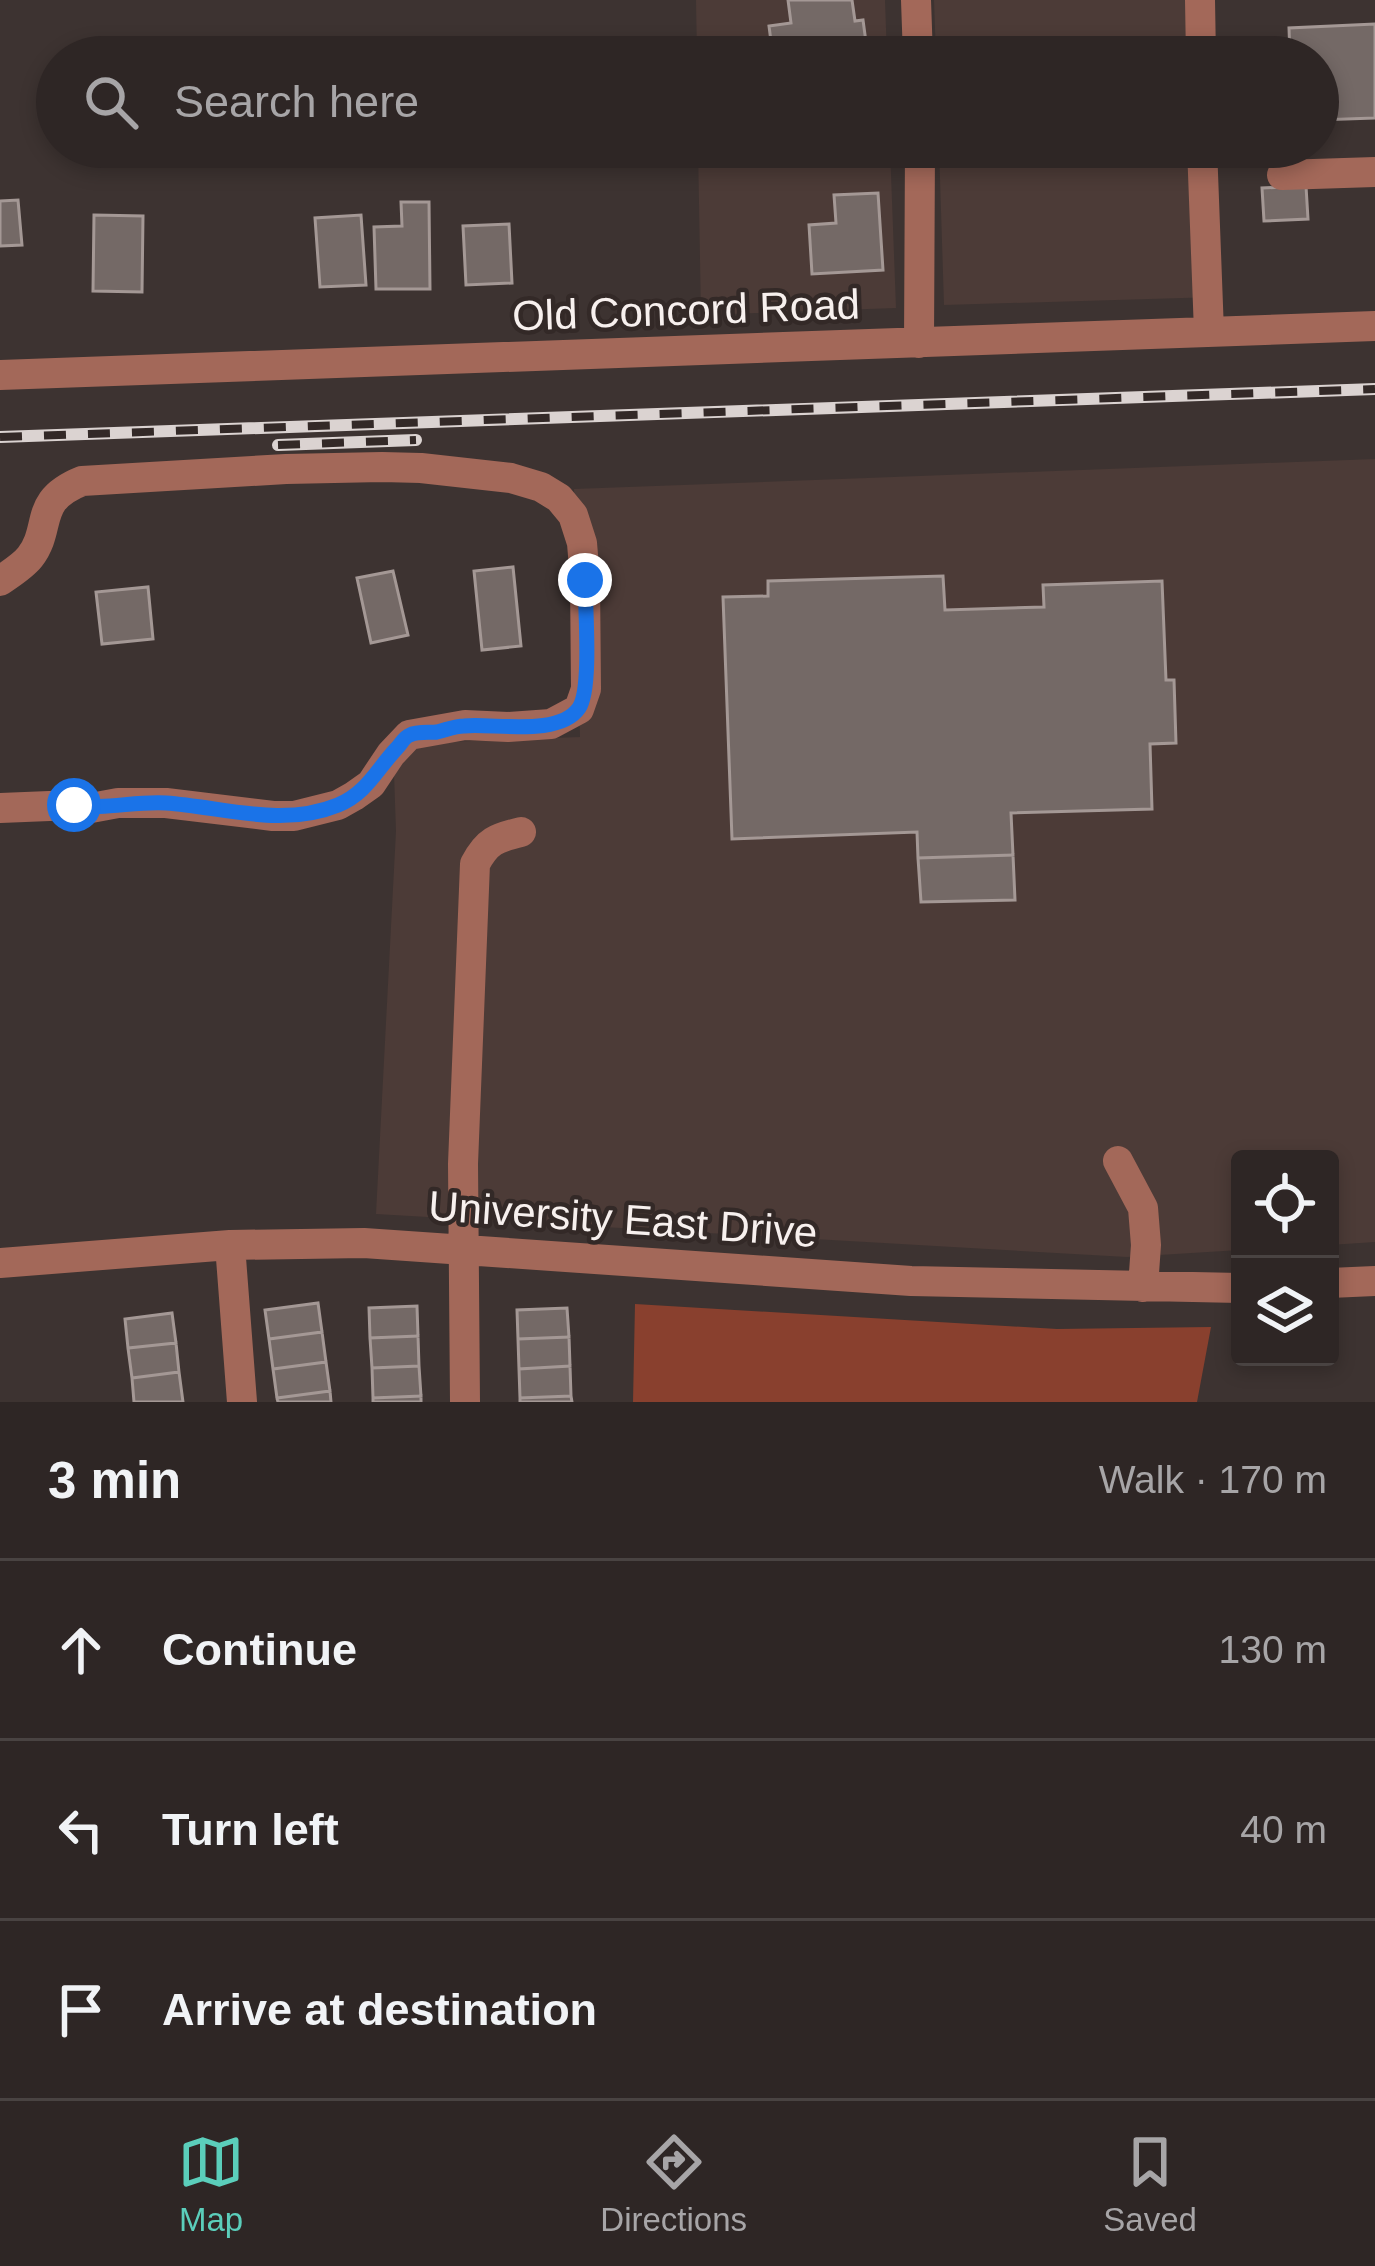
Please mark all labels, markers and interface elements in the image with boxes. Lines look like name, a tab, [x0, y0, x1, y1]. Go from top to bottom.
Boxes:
search box	[36, 36, 1339, 168]
icon: search	[78, 69, 144, 135]
text: Search here	[174, 76, 419, 127]
street label: Old Concord Road	[511, 280, 861, 340]
route end	[558, 553, 612, 607]
route start	[47, 778, 101, 832]
map controls	[1231, 1150, 1339, 1366]
button: locate	[1231, 1150, 1339, 1258]
street label: University East Drive	[427, 1182, 819, 1256]
button: layers	[1231, 1258, 1339, 1366]
text: 3 min	[48, 1452, 181, 1509]
text: Walk · 170 m	[1099, 1458, 1327, 1501]
icon: ahead	[48, 1617, 114, 1683]
text: Continue	[162, 1624, 357, 1675]
text: 130 m	[1219, 1628, 1327, 1671]
icon: left	[48, 1797, 114, 1863]
text: Turn left	[162, 1804, 339, 1855]
text: 40 m	[1240, 1808, 1327, 1851]
icon: arrive	[48, 1977, 114, 2043]
text: Arrive at destination	[162, 1984, 597, 2035]
tab: Map	[178, 2129, 244, 2239]
tab: Directions	[600, 2129, 747, 2239]
tab: Saved	[1103, 2129, 1197, 2239]

